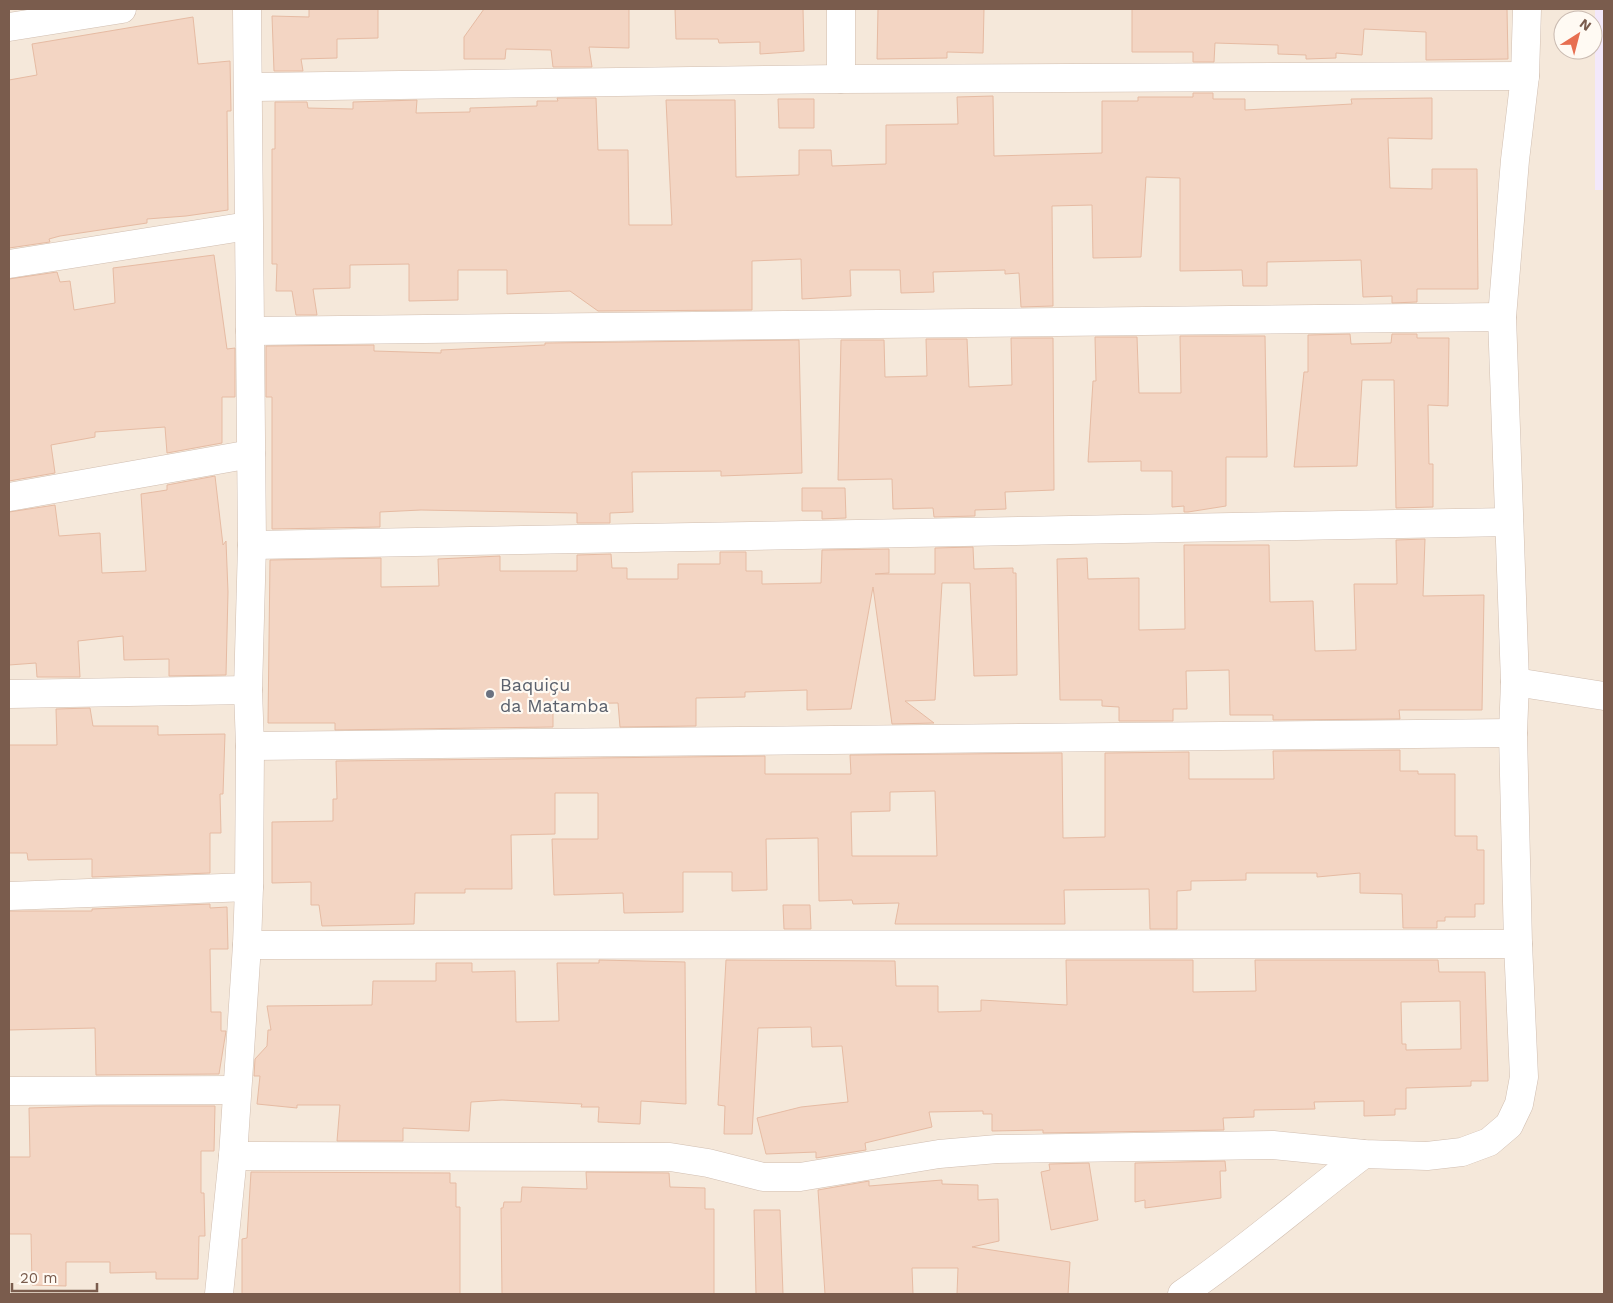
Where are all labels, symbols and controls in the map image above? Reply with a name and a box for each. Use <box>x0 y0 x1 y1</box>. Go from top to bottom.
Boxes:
north arrow <box>1553 10 1603 60</box>
text: N <box>1577 15 1595 34</box>
place label: Baquiçu da Matamba <box>500 674 609 716</box>
marker: Baquiçu da Matamba <box>484 688 496 700</box>
scale bar <box>12 1260 98 1292</box>
text: 20 m <box>20 1269 58 1287</box>

